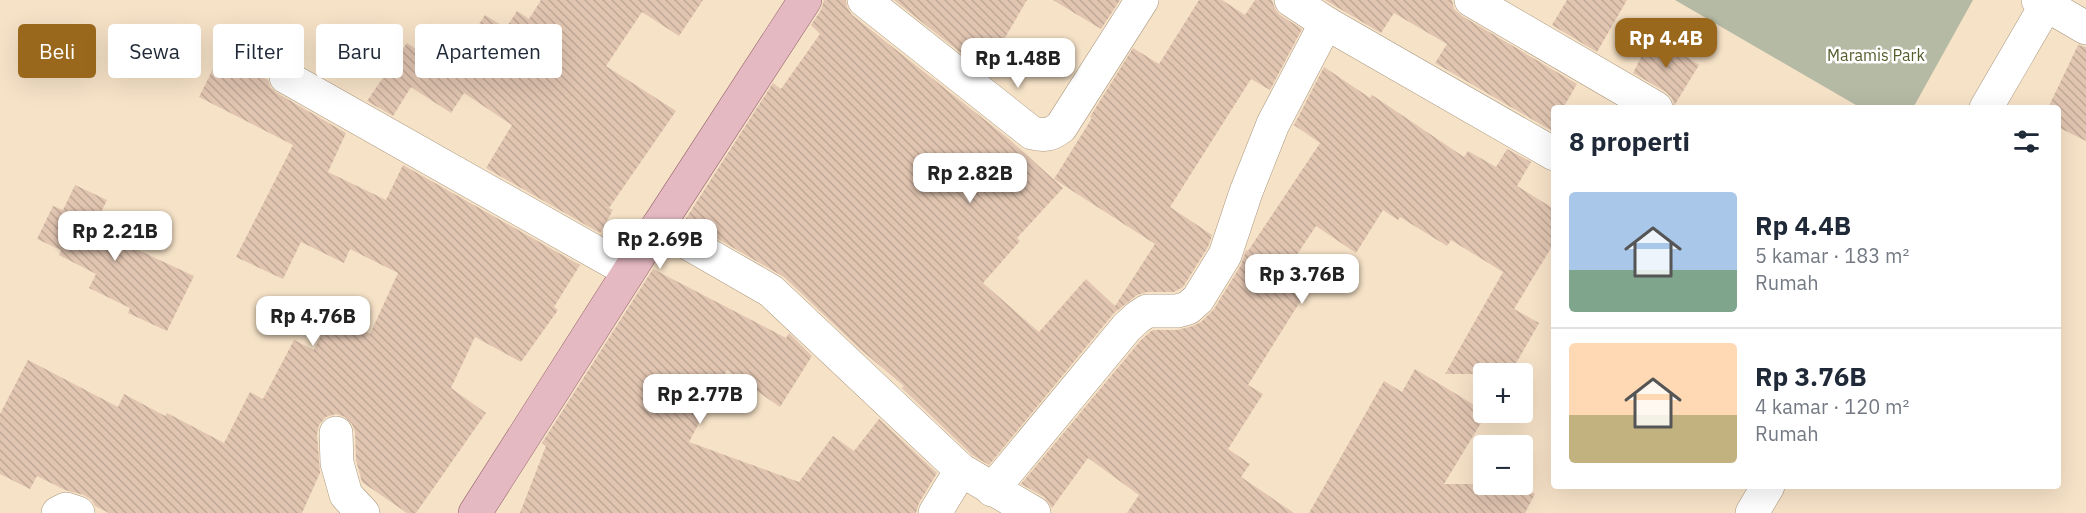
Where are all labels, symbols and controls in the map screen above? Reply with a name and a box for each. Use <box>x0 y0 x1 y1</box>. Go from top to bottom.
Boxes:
pin: Rp 4.4B <box>1611 18 1721 69</box>
chip: Beli <box>18 24 96 78</box>
chip: Sewa <box>108 24 201 78</box>
chip: Filter <box>213 24 304 78</box>
chip: Baru <box>316 24 403 78</box>
chip: Apartemen <box>415 24 562 78</box>
text: Rp 4.4B <box>1629 24 1703 51</box>
pin: Rp 1.48B <box>956 38 1080 89</box>
text: Rp 1.48B <box>975 44 1061 71</box>
park label: Maramis Park <box>1827 45 1925 65</box>
text: 8 properti <box>1569 124 1690 158</box>
icon: filters <box>2010 125 2043 158</box>
pin: Rp 2.82B <box>908 153 1032 204</box>
text: Rp 2.82B <box>927 159 1013 186</box>
text: Rp 4.4B <box>1755 208 1851 242</box>
pin: Rp 2.21B <box>53 211 177 262</box>
icon: home <box>1617 216 1689 288</box>
text: Rp 2.21B <box>72 217 158 244</box>
pin: Rp 2.69B <box>598 219 722 270</box>
text: Rp 2.69B <box>617 225 703 252</box>
text: 5 kamar · 183 m² <box>1755 242 1909 269</box>
pin: Rp 3.76B <box>1240 254 1364 305</box>
text: Rp 3.76B <box>1259 260 1345 287</box>
text: Rumah <box>1755 269 1819 296</box>
pin: Rp 4.76B <box>251 296 375 347</box>
text: Rp 4.76B <box>270 302 356 329</box>
text: Rp 3.76B <box>1755 359 1867 393</box>
map controls <box>1473 363 1533 495</box>
button: + <box>1473 363 1533 423</box>
icon: home <box>1617 367 1689 439</box>
pin: Rp 2.77B <box>638 374 762 425</box>
text: Rp 2.77B <box>657 380 743 407</box>
text: 4 kamar · 120 m² <box>1755 393 1909 420</box>
text: Rumah <box>1755 420 1819 447</box>
button: − <box>1473 435 1533 495</box>

